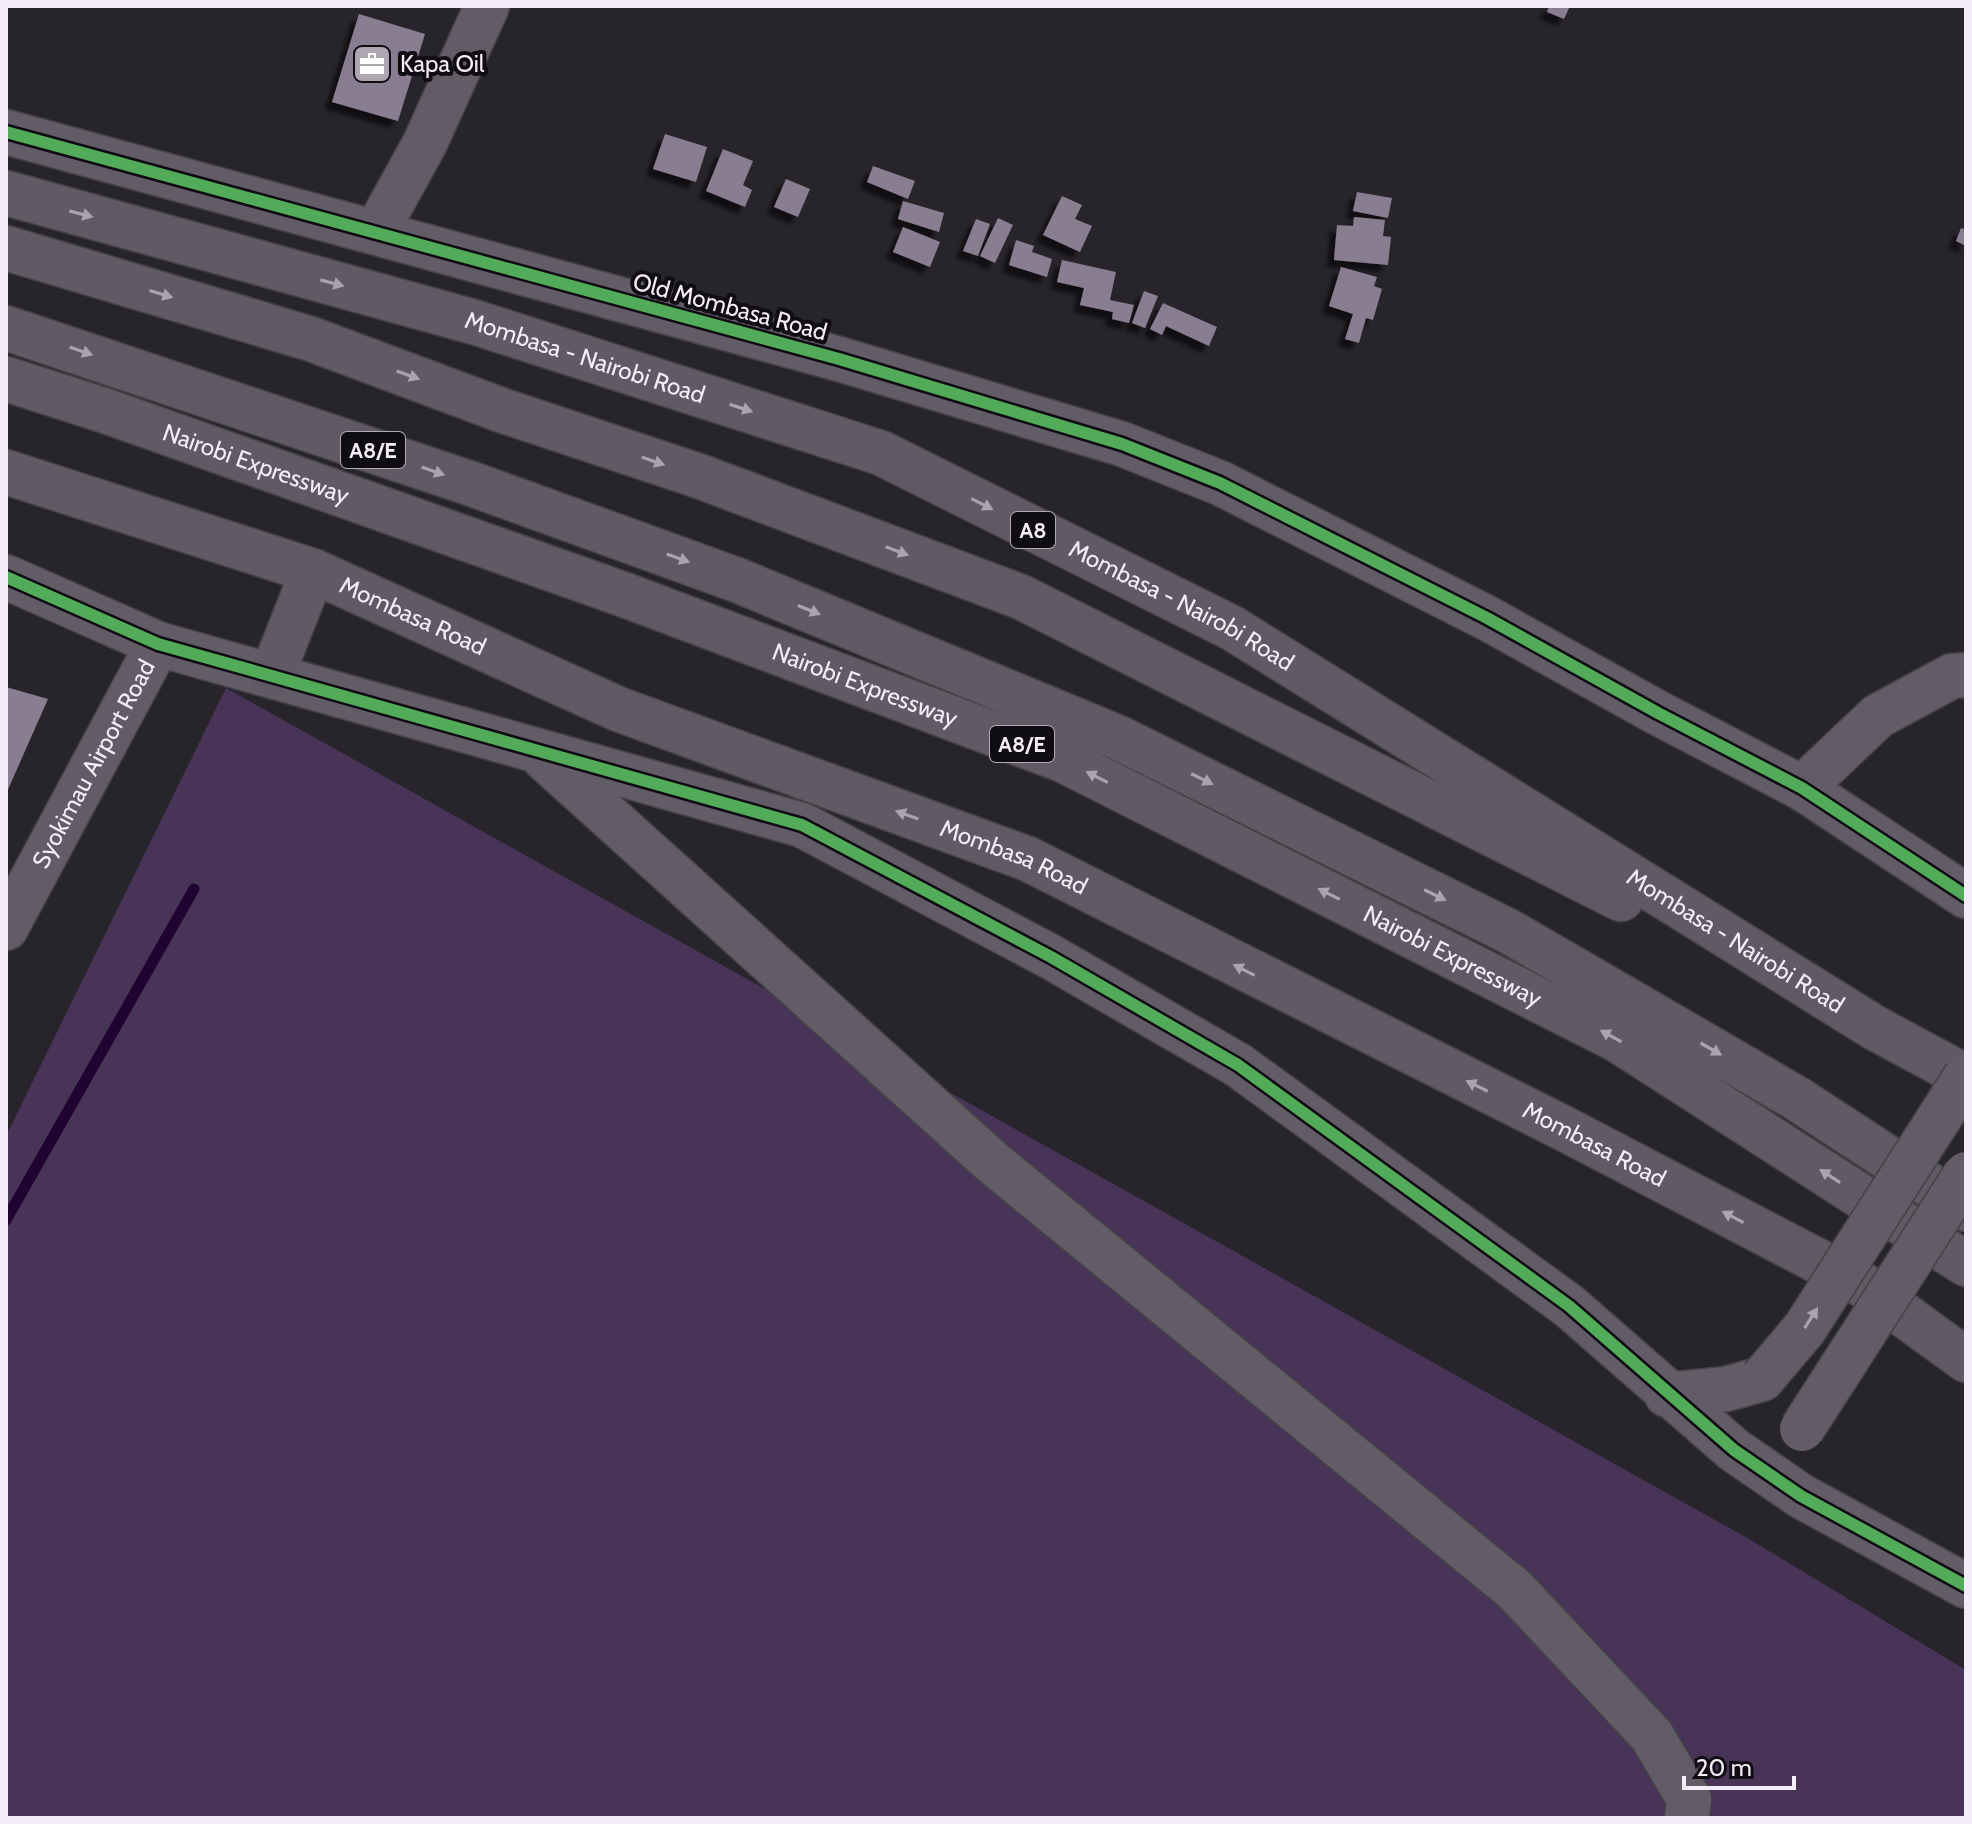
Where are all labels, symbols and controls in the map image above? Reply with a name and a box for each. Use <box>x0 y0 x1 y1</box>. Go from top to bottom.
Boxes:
office icon: Kapa Oil <box>351 43 393 85</box>
place label: Kapa Oil <box>400 49 485 78</box>
one-way arrow <box>70 208 94 221</box>
street label: Old Mombasa Road <box>630 267 830 346</box>
one-way arrow <box>320 277 344 290</box>
one-way arrow <box>150 288 174 301</box>
street label: Mombasa - Nairobi Road <box>461 305 709 409</box>
one-way arrow <box>69 346 93 358</box>
one-way arrow <box>396 369 420 382</box>
one-way arrow <box>729 402 753 415</box>
street label: Nairobi Expressway <box>159 417 353 510</box>
road number: A8/E <box>341 432 405 468</box>
one-way arrow <box>642 456 666 468</box>
one-way arrow <box>421 465 445 477</box>
one-way arrow <box>970 498 993 511</box>
road number: A8 <box>1011 512 1055 548</box>
street label: Mombasa - Nairobi Road <box>1064 534 1299 677</box>
one-way arrow <box>886 545 910 558</box>
one-way arrow <box>666 552 690 565</box>
street label: Mombasa Road <box>335 570 491 661</box>
one-way arrow <box>798 603 821 616</box>
street label: Nairobi Expressway <box>768 637 962 733</box>
street label: Syokimau Airport Road <box>26 654 161 873</box>
road number: A8/E <box>990 726 1054 762</box>
one-way arrow <box>1085 770 1108 784</box>
one-way arrow <box>1191 772 1214 786</box>
one-way arrow <box>895 808 919 821</box>
street label: Mombasa Road <box>936 813 1093 901</box>
street label: Mombasa - Nairobi Road <box>1622 862 1850 1019</box>
one-way arrow <box>1317 887 1340 900</box>
one-way arrow <box>1424 888 1447 902</box>
street label: Nairobi Expressway <box>1359 899 1547 1013</box>
one-way arrow <box>1233 963 1256 976</box>
one-way arrow <box>1600 1030 1622 1044</box>
one-way arrow <box>1700 1042 1722 1056</box>
one-way arrow <box>1465 1079 1488 1093</box>
street label: Mombasa Road <box>1518 1095 1671 1193</box>
one-way arrow <box>1819 1170 1841 1184</box>
one-way arrow <box>1722 1210 1745 1223</box>
one-way arrow <box>1803 1307 1817 1329</box>
scale bar <box>1684 1740 1794 1790</box>
text: 20 m <box>1696 1753 1752 1782</box>

